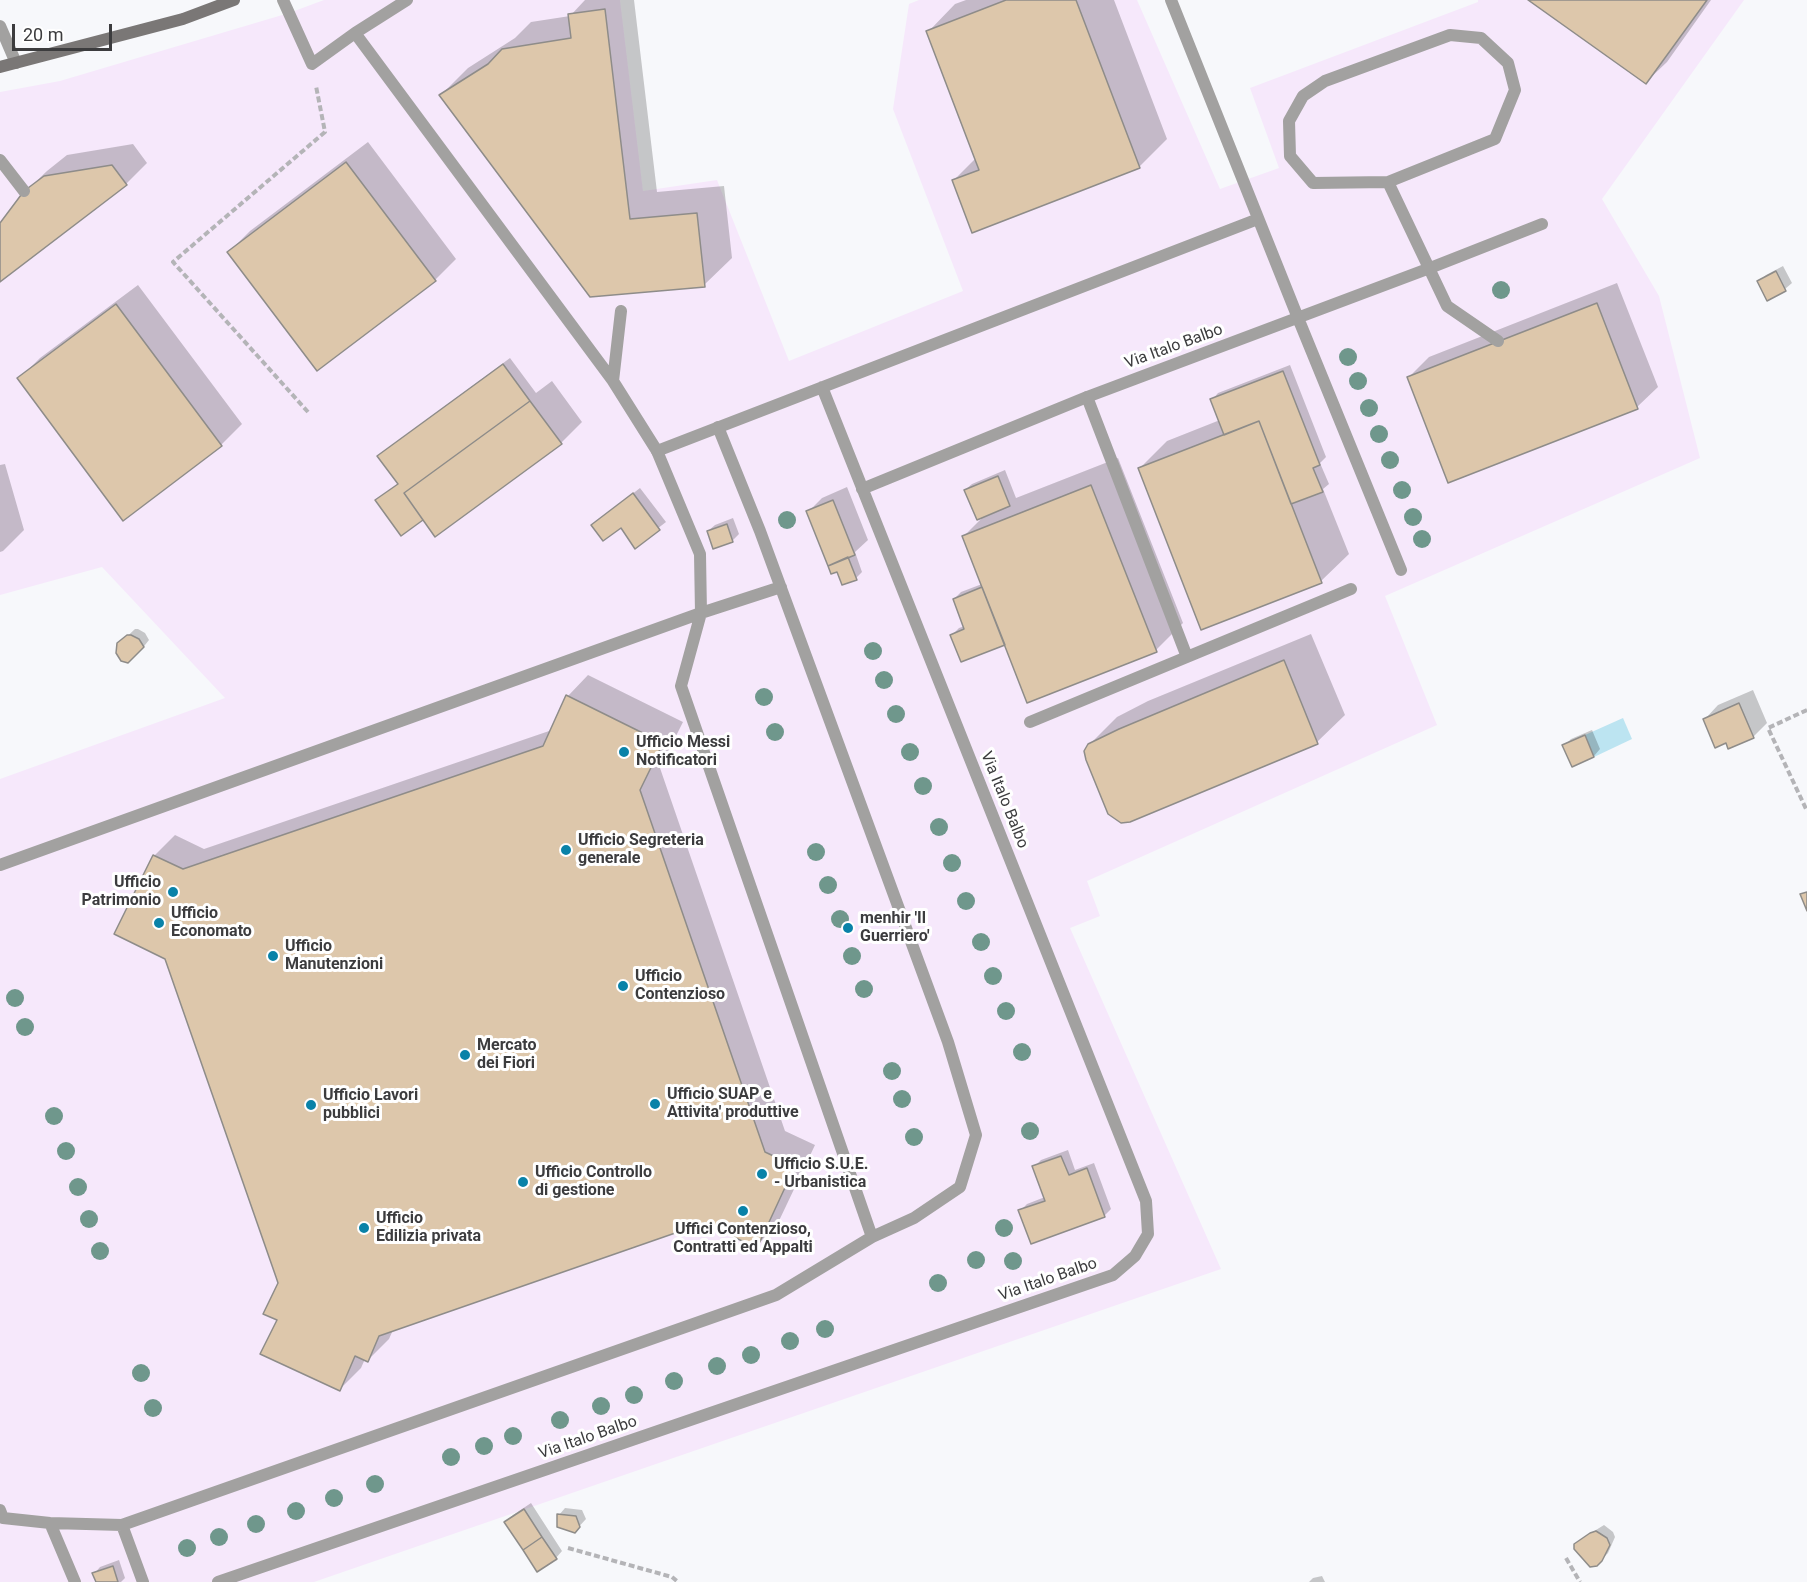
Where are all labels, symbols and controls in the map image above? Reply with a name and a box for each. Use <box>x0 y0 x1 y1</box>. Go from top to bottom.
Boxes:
scale bar <box>15 12 116 50</box>
text: 20 m <box>23 24 63 45</box>
street label: Via Italo Balbo <box>1122 320 1226 374</box>
place label: Ufficio Messi Notificatori <box>636 733 730 771</box>
marker: Ufficio Messi Notificatori <box>617 745 631 759</box>
street label: Via Italo Balbo <box>976 749 1032 851</box>
place label: Ufficio Segreteria generale <box>578 831 704 869</box>
marker: Ufficio Segreteria generale <box>559 843 573 857</box>
place label: Ufficio Patrimonio <box>82 873 161 911</box>
marker: Ufficio Patrimonio <box>166 885 180 899</box>
place label: Ufficio Economato <box>171 904 252 942</box>
place label: menhir 'Il Guerriero' <box>860 909 930 947</box>
marker: Ufficio Economato <box>152 916 166 930</box>
marker: menhir 'Il Guerriero' <box>841 921 855 935</box>
place label: Ufficio Manutenzioni <box>285 937 383 975</box>
marker: Ufficio Manutenzioni <box>266 949 280 963</box>
place label: Ufficio Contenzioso <box>635 967 725 1005</box>
marker: Ufficio Contenzioso <box>616 979 630 993</box>
place label: Mercato dei Fiori <box>477 1036 536 1074</box>
marker: Mercato dei Fiori <box>458 1048 472 1062</box>
place label: Ufficio SUAP e Attivita' produttive <box>667 1085 799 1123</box>
place label: Ufficio Lavori pubblici <box>323 1086 418 1124</box>
marker: Ufficio SUAP e Attivita' produttive <box>648 1097 662 1111</box>
marker: Ufficio Lavori pubblici <box>304 1098 318 1112</box>
place label: Ufficio S.U.E. - Urbanistica <box>774 1155 868 1193</box>
place label: Ufficio Controllo di gestione <box>535 1163 652 1201</box>
marker: Ufficio S.U.E. - Urbanistica <box>755 1167 769 1181</box>
marker: Ufficio Controllo di gestione <box>516 1175 530 1189</box>
marker: Uffici Contenzioso, Contratti ed Appalti <box>736 1204 750 1218</box>
place label: Ufficio Edilizia privata <box>376 1209 481 1247</box>
place label: Uffici Contenzioso, Contratti ed Appalti <box>673 1220 813 1258</box>
marker: Ufficio Edilizia privata <box>357 1221 371 1235</box>
street label: Via Italo Balbo <box>996 1254 1100 1306</box>
street label: Via Italo Balbo <box>536 1412 640 1464</box>

